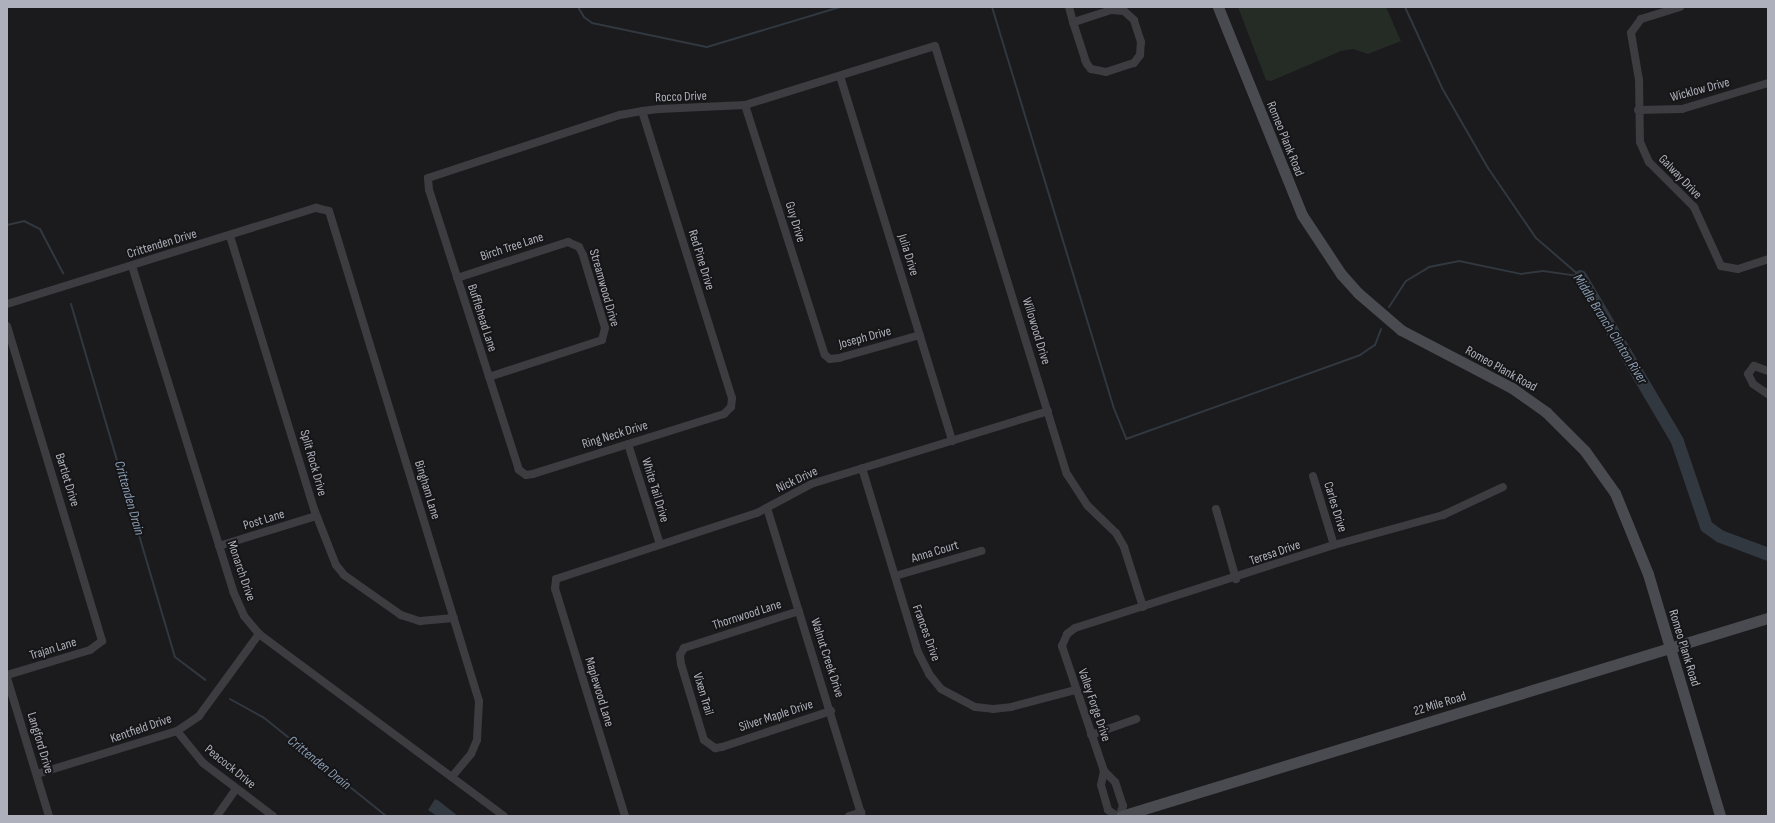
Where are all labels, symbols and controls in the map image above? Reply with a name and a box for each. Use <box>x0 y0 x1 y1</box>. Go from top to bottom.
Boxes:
street label: Wicklow Drive <box>1669 75 1731 105</box>
street label: Rocco Drive <box>655 88 707 106</box>
street label: Romeo Plank Road <box>1263 99 1307 179</box>
street label: Galway Drive <box>1655 152 1705 202</box>
street label: Guy Drive <box>781 200 809 244</box>
street label: Crittenden Drive <box>125 226 199 262</box>
street label: Red Pine Drive <box>684 228 718 292</box>
street label: Birch Tree Lane <box>478 229 546 265</box>
street label: Julia Drive <box>894 232 922 278</box>
street label: Streamwood Drive <box>585 247 623 329</box>
water label: Middle Branch Clinton River <box>1569 271 1651 387</box>
street label: Bufflehead Lane <box>464 282 500 354</box>
street label: Willowood Drive <box>1018 296 1054 366</box>
street label: Joseph Drive <box>837 324 893 352</box>
street label: Romeo Plank Road <box>1462 343 1540 395</box>
street label: Ring Neck Drive <box>580 418 650 452</box>
street label: Split Rock Drive <box>296 428 330 498</box>
street label: Bartlet Drive <box>51 451 83 509</box>
street label: White Tail Drive <box>638 456 672 524</box>
water label: Crittenden Drain <box>110 459 148 537</box>
street label: Bingham Lane <box>411 459 443 521</box>
street label: Nick Drive <box>774 464 820 496</box>
street label: Carles Drive <box>1320 480 1350 534</box>
street label: Post Lane <box>242 506 286 534</box>
street label: Anna Court <box>909 537 961 567</box>
street label: Teresa Drive <box>1248 537 1302 569</box>
street label: Monarch Drive <box>223 539 259 603</box>
street label: Thornwood Lane <box>711 597 783 633</box>
street label: Frances Drive <box>909 603 943 663</box>
street label: Romeo Plank Road <box>1665 608 1703 688</box>
street label: Walnut Creek Drive <box>807 616 847 700</box>
street label: Trajan Lane <box>28 634 78 664</box>
street label: Maplewood Lane <box>581 655 617 729</box>
street label: Valley Forge Drive <box>1074 666 1114 744</box>
street label: Vixen Trail <box>689 671 717 717</box>
street label: 22 Mile Road <box>1412 689 1468 719</box>
street label: Silver Maple Drive <box>737 697 815 735</box>
street label: Langford Drive <box>23 711 57 775</box>
street label: Kentfield Drive <box>108 711 174 747</box>
water label: Crittenden Drain <box>284 732 354 794</box>
street label: Peacock Drive <box>201 742 259 792</box>

